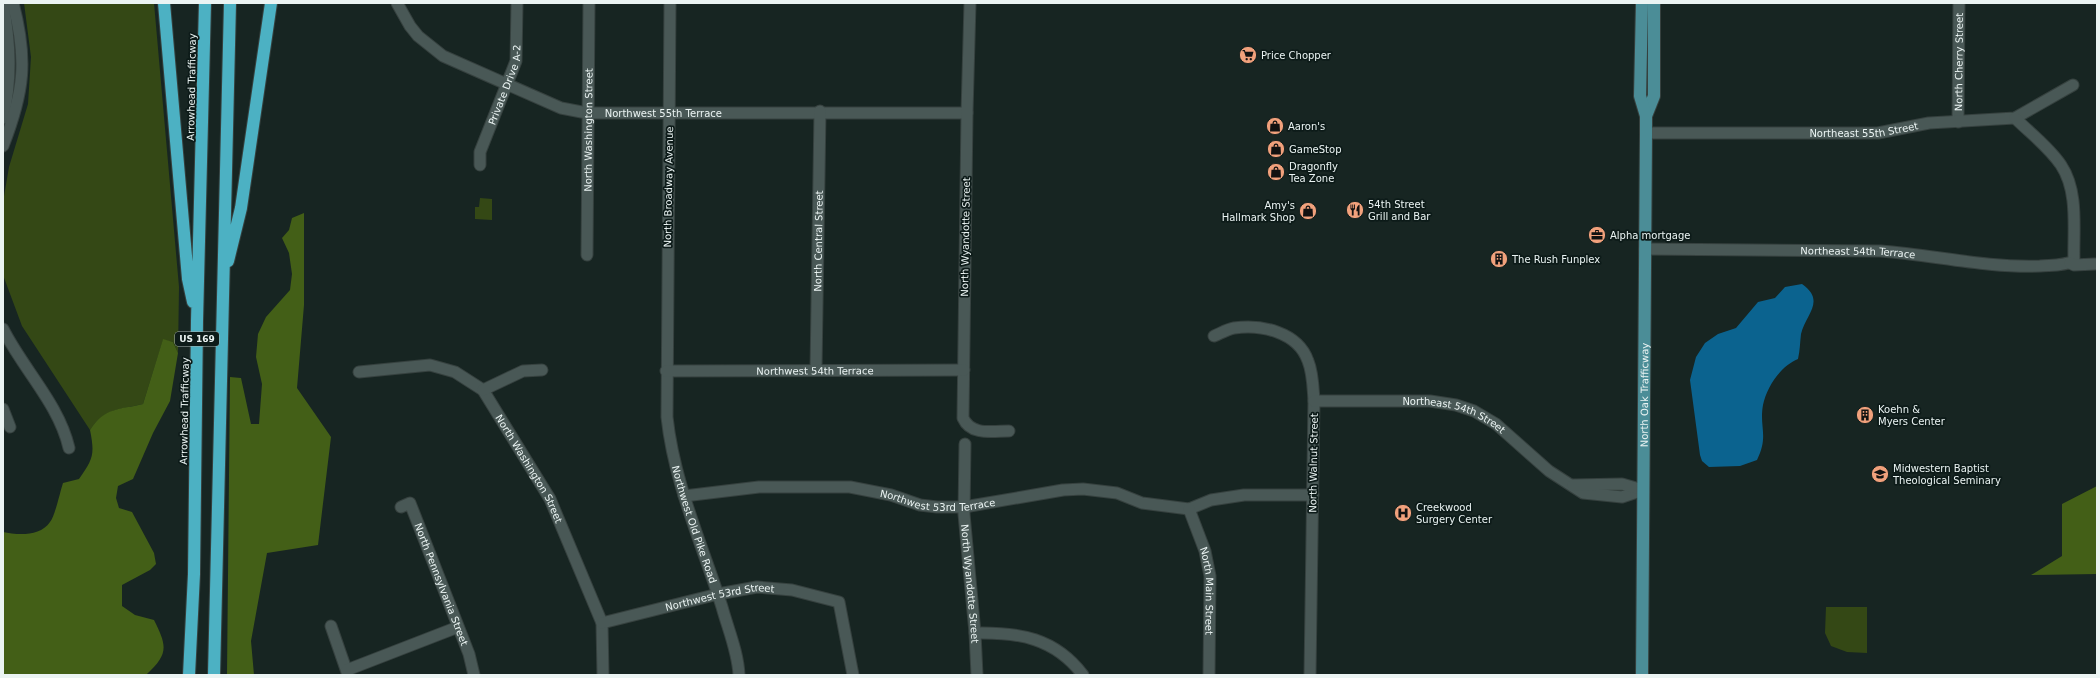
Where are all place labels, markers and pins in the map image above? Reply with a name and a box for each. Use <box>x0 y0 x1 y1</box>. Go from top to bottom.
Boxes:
supermarket icon: Price Chopper <box>1238 45 1258 65</box>
place label: Price Chopper <box>1261 50 1332 61</box>
shop icon: Aaron's <box>1265 116 1285 136</box>
place label: Aaron's <box>1288 121 1325 132</box>
shop icon: GameStop <box>1266 139 1286 159</box>
place label: GameStop <box>1289 144 1342 155</box>
place label: Dragonfly Tea Zone <box>1288 161 1338 184</box>
shop icon: Dragonfly Tea Zone <box>1266 162 1286 182</box>
place label: 54th Street Grill and Bar <box>1368 199 1431 222</box>
place label: Amy's Hallmark Shop <box>1222 200 1295 223</box>
restaurant icon: 54th Street Grill and Bar <box>1345 200 1365 220</box>
shop icon: Amy's Hallmark Shop <box>1298 201 1318 221</box>
office icon: Alpha mortgage <box>1587 225 1607 245</box>
place label: Alpha mortgage <box>1610 230 1690 241</box>
building icon: The Rush Funplex <box>1489 249 1509 269</box>
place label: The Rush Funplex <box>1511 254 1600 265</box>
place label: Koehn & Myers Center <box>1878 404 1946 427</box>
building icon: Koehn & Myers Center <box>1855 405 1875 425</box>
place label: Midwestern Baptist Theological Seminary <box>1892 463 2001 486</box>
school or university icon: Midwestern Baptist Theological Seminary <box>1870 464 1890 484</box>
place label: Creekwood Surgery Center <box>1416 502 1493 525</box>
hospital icon: Creekwood Surgery Center <box>1393 503 1413 523</box>

